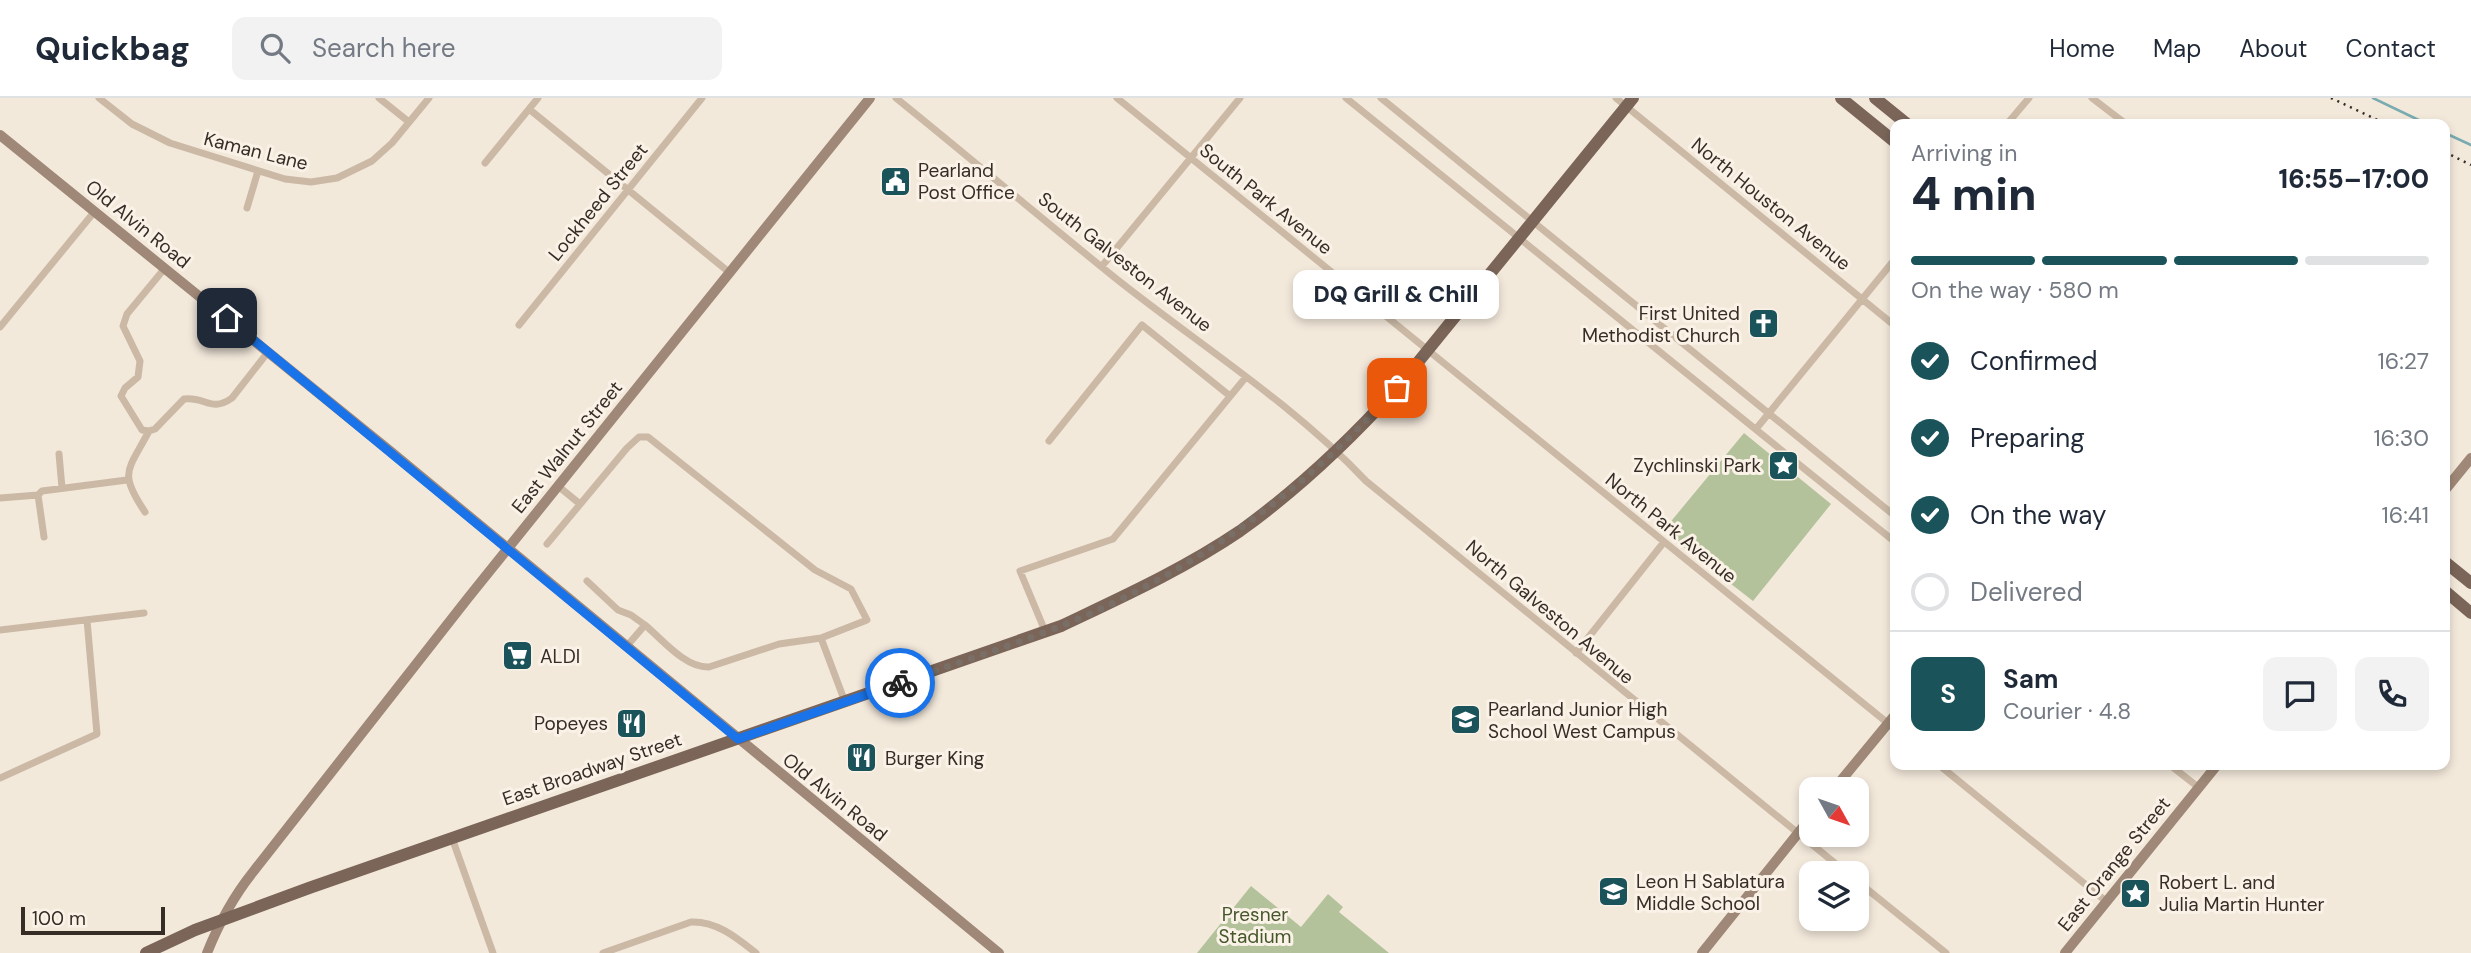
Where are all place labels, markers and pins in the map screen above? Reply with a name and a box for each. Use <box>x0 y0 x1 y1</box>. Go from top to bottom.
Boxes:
place label: Pearland Post Office <box>918 158 1015 205</box>
public building icon: Pearland Post Office <box>878 164 912 198</box>
callout: DQ Grill & Chill <box>1294 269 1500 318</box>
pin <box>197 288 257 348</box>
place label: First United Methodist Church <box>1582 301 1740 348</box>
church icon: First United Methodist Church <box>1746 307 1780 341</box>
pin <box>1367 358 1427 418</box>
place icon: Zychlinski Park <box>1767 448 1801 482</box>
place label: Zychlinski Park <box>1633 453 1761 478</box>
supermarket icon: ALDI <box>500 639 534 673</box>
place label: ALDI <box>540 644 580 669</box>
place label: Pearland Junior High School West Campus <box>1488 697 1676 744</box>
school or university icon: Pearland Junior High School West Campus <box>1448 703 1482 737</box>
restaurant icon: Popeyes <box>614 706 648 740</box>
place label: Popeyes <box>534 711 608 736</box>
restaurant icon: Burger King <box>845 741 879 775</box>
place label: Burger King <box>885 746 985 771</box>
place label: Leon H Sablatura Middle School <box>1636 869 1785 916</box>
place label: Robert L. and Julia Martin Hunter <box>2159 870 2325 917</box>
school or university icon: Leon H Sablatura Middle School <box>1596 875 1630 909</box>
place icon: Robert L. and Julia Martin Hunter <box>2119 876 2153 910</box>

